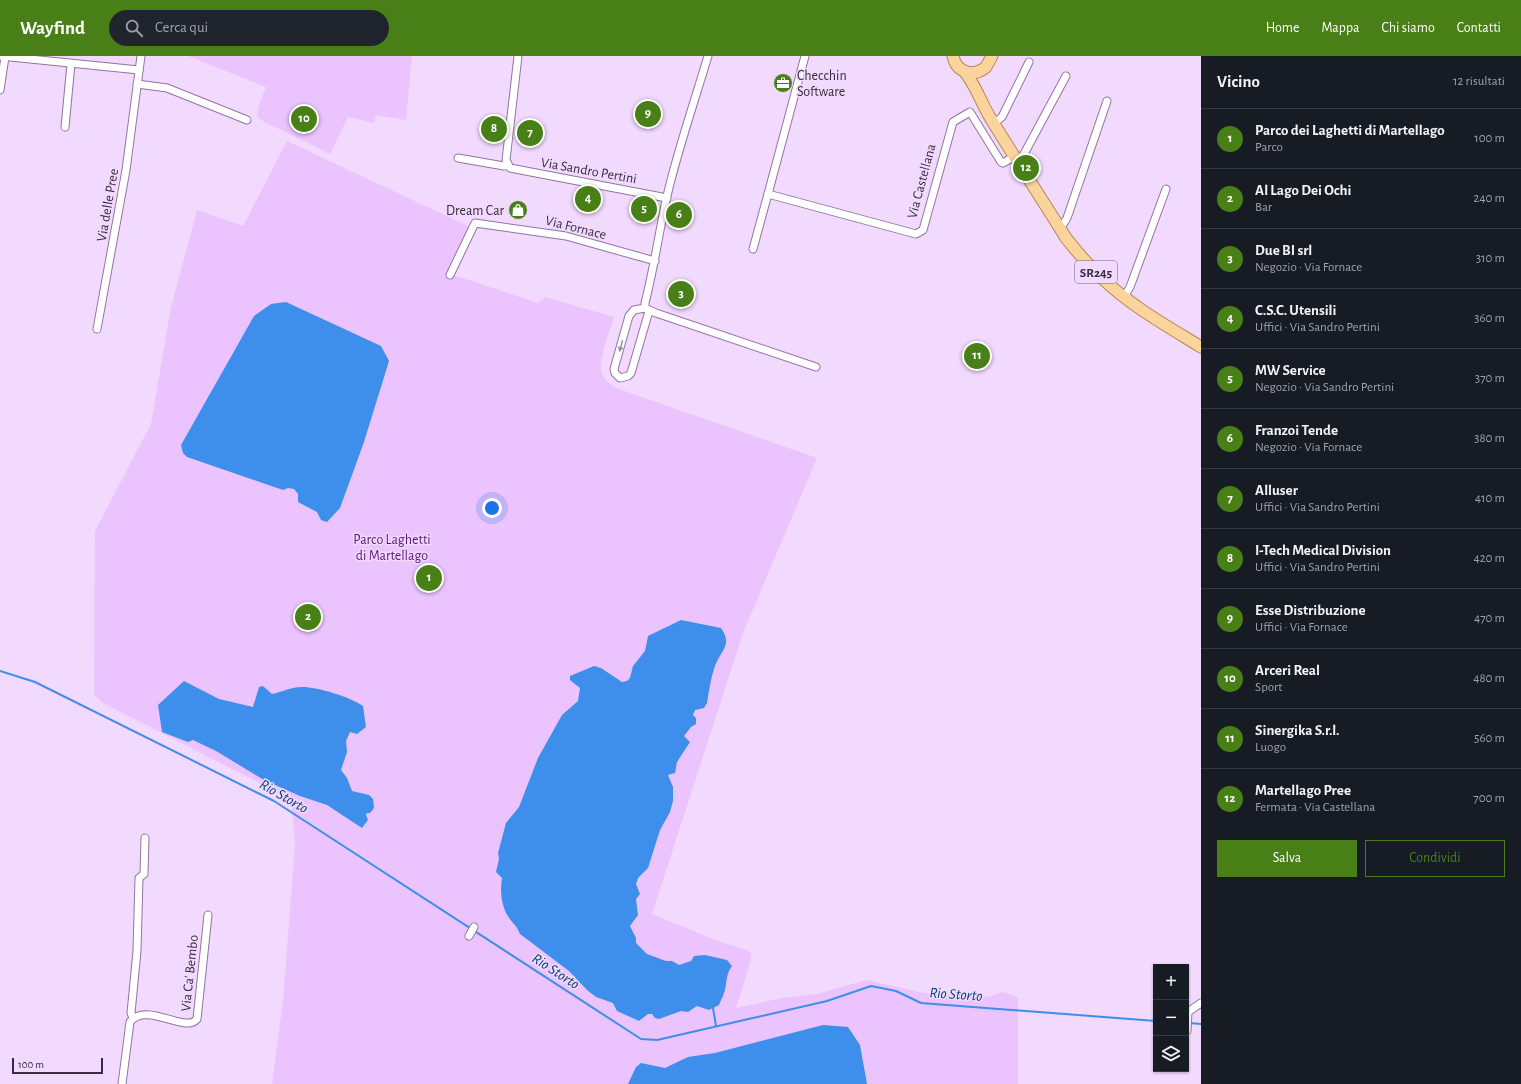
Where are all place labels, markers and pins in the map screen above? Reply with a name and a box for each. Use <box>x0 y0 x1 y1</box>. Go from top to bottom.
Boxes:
place label: Checchin Software <box>797 69 847 99</box>
office icon: Checchin Software <box>772 72 794 94</box>
pin: 9 <box>635 99 661 129</box>
pin: 10 <box>291 104 317 134</box>
pin: 8 <box>481 114 507 144</box>
pin: 7 <box>517 118 543 148</box>
pin: 12 <box>1013 153 1039 183</box>
pin: 4 <box>575 184 601 214</box>
pin: 5 <box>631 194 657 224</box>
shop icon: Dream Car <box>507 199 529 221</box>
pin: 6 <box>666 200 692 230</box>
place label: Dream Car <box>446 204 504 218</box>
pin: 3 <box>668 279 694 309</box>
pin: 11 <box>964 341 990 371</box>
pin: 1 <box>416 563 442 593</box>
pin: 2 <box>295 602 321 632</box>

